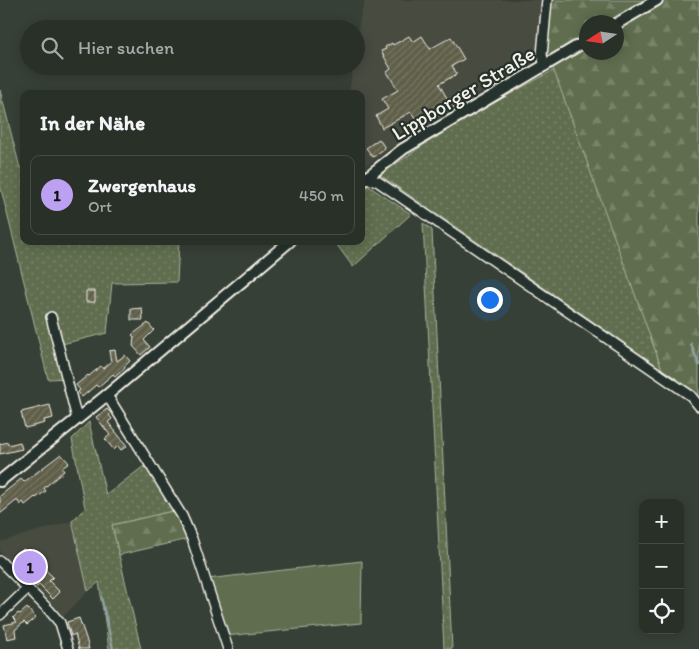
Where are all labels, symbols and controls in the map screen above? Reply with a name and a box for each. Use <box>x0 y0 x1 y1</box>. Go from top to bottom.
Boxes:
north arrow <box>579 15 624 60</box>
search box <box>20 20 365 75</box>
icon: search <box>38 34 66 62</box>
text: Hier suchen <box>78 36 174 59</box>
street label: Lippborger Straße <box>387 40 539 146</box>
text: In der Nähe <box>40 110 145 135</box>
text: Zwergenhaus <box>88 174 196 197</box>
text: 1 <box>53 186 61 205</box>
text: 450 m <box>299 186 344 205</box>
text: Ort <box>88 197 112 216</box>
your location <box>477 287 503 313</box>
map controls <box>639 499 684 634</box>
button: + <box>639 499 684 544</box>
button: − <box>639 544 684 589</box>
pin: 1 <box>14 548 46 586</box>
button: locate <box>639 589 684 634</box>

